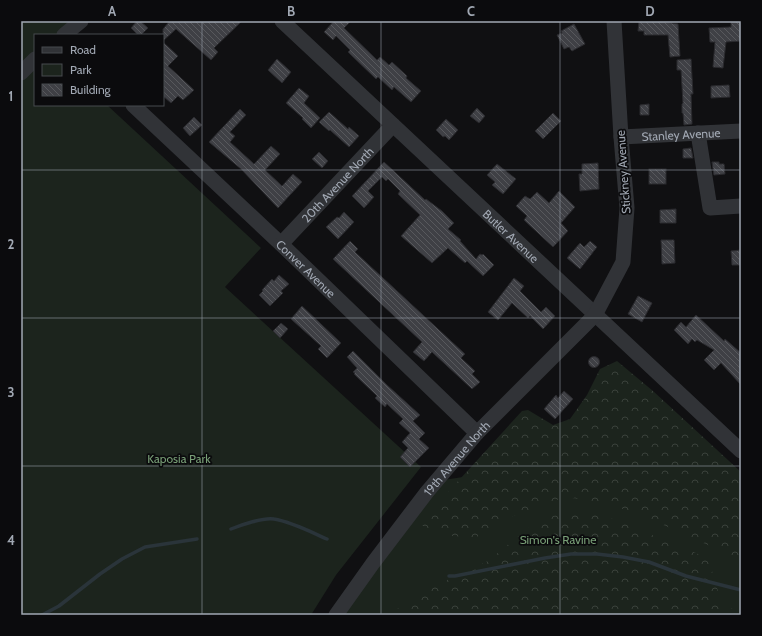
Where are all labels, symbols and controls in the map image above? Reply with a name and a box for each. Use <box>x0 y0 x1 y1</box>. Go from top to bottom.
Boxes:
text: A <box>108 3 117 19</box>
text: B <box>287 3 295 19</box>
text: C <box>467 3 475 19</box>
text: D <box>645 3 655 19</box>
legend <box>34 34 164 106</box>
text: Road <box>70 42 96 57</box>
text: Park <box>70 62 92 77</box>
text: Building <box>70 82 112 97</box>
text: 1 <box>9 88 13 104</box>
street label: Stanley Avenue <box>641 125 721 143</box>
street label: Stickney Avenue <box>613 130 633 214</box>
street label: 20th Avenue North <box>298 143 376 225</box>
street label: Butler Avenue <box>480 206 542 265</box>
text: 2 <box>8 236 15 252</box>
street label: Conver Avenue <box>273 236 339 300</box>
text: 3 <box>7 384 15 400</box>
street label: 19th Avenue North <box>420 417 493 498</box>
park label: Kaposia Park <box>147 451 211 466</box>
text: 4 <box>7 532 15 548</box>
park label: Simon's Ravine <box>520 532 596 547</box>

